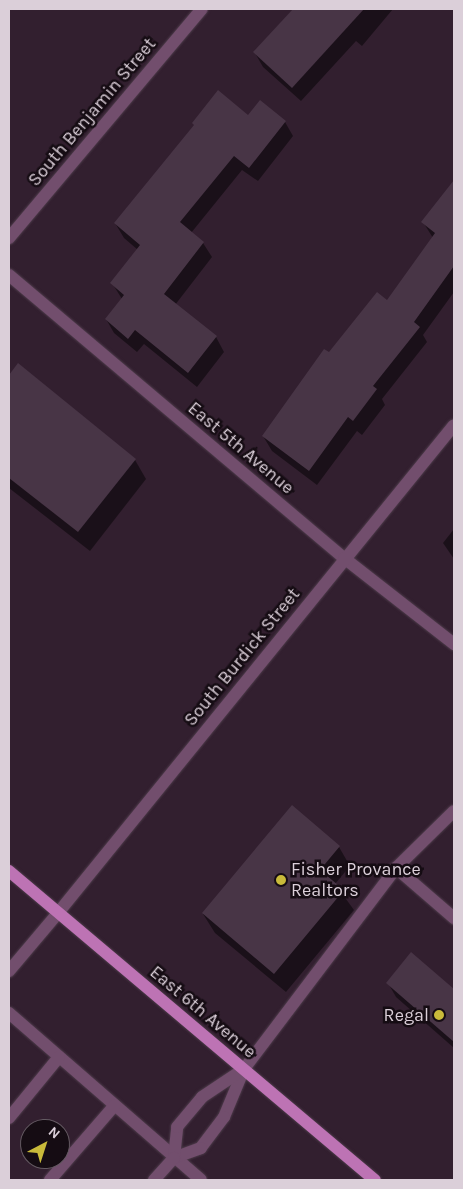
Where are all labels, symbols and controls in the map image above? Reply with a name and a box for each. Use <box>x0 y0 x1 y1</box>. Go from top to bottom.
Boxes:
street label: South Benjamin Street <box>24 33 160 191</box>
street label: East 5th Avenue <box>184 397 298 499</box>
street label: South Burdick Street <box>180 584 304 730</box>
place label: Fisher Provance Realtors <box>291 859 421 902</box>
marker: Fisher Provance Realtors <box>275 874 287 886</box>
street label: East 6th Avenue <box>146 961 260 1063</box>
place label: Regal <box>384 1004 429 1026</box>
marker: Regal <box>433 1009 445 1021</box>
north arrow <box>20 1119 70 1169</box>
text: N <box>45 1123 64 1143</box>

